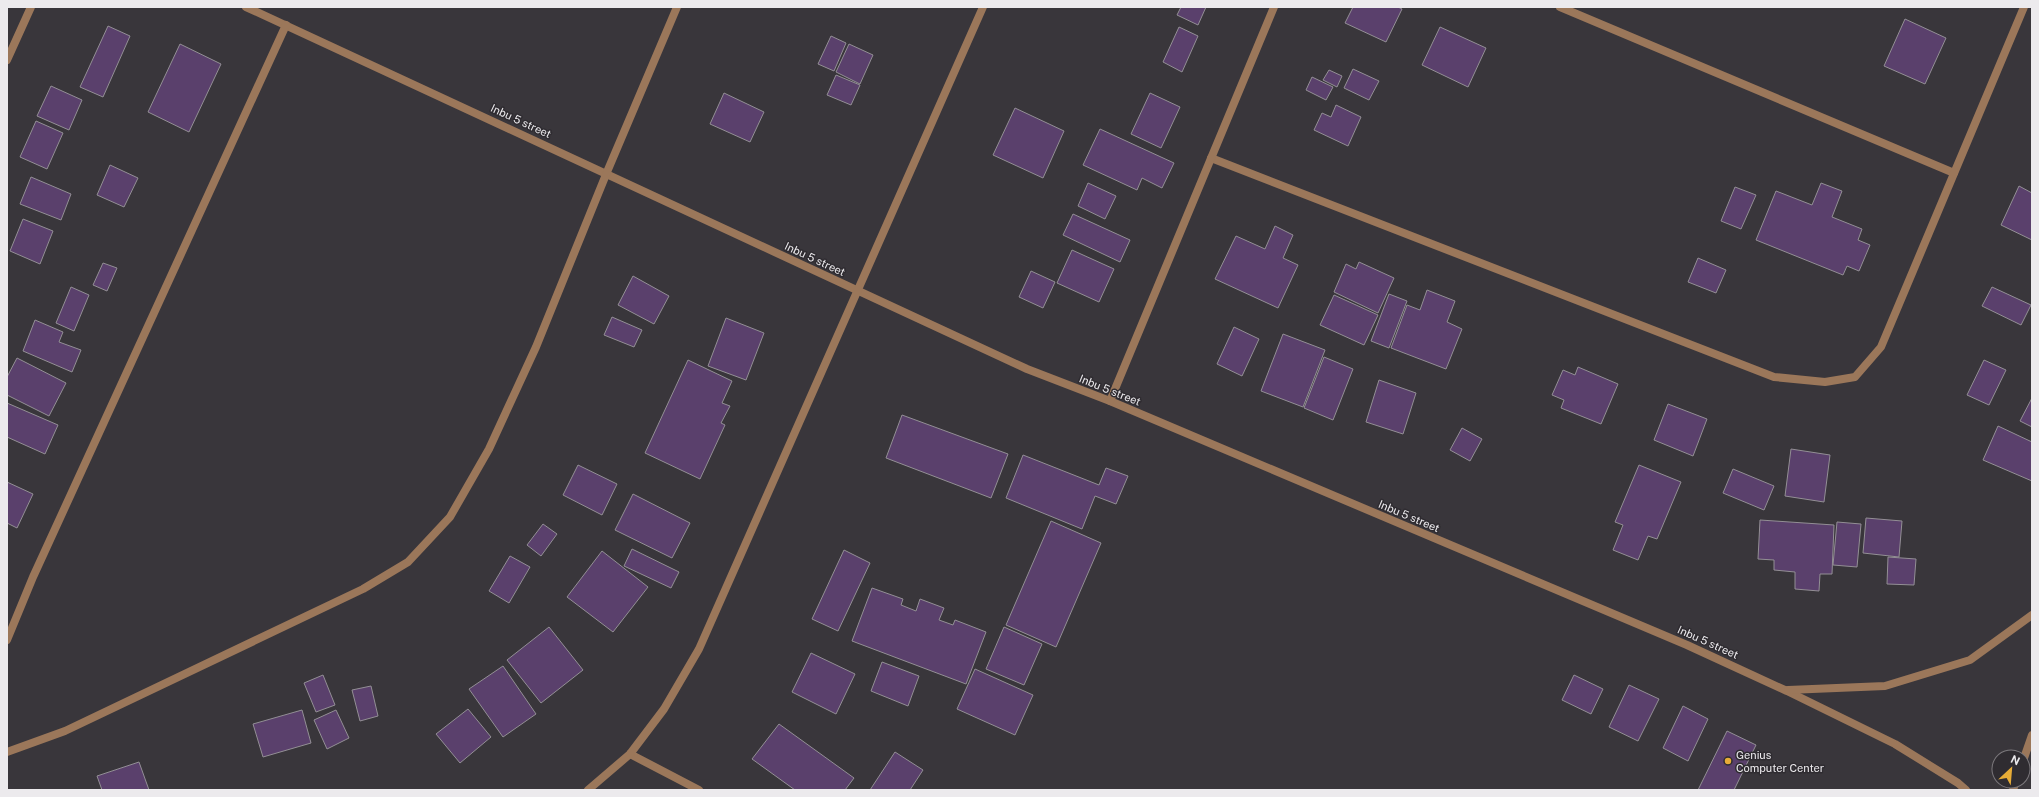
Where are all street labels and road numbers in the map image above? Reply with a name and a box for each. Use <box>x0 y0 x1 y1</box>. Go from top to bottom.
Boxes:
street label: Inbu 5 street <box>489 102 553 140</box>
street label: Inbu 5 street <box>783 240 847 278</box>
street label: Inbu 5 street <box>1078 372 1142 408</box>
street label: Inbu 5 street <box>1377 498 1441 534</box>
street label: Inbu 5 street <box>1676 623 1740 661</box>

